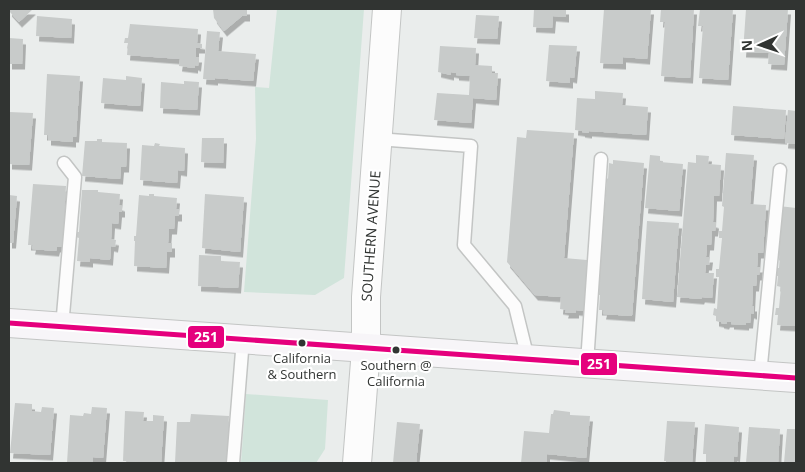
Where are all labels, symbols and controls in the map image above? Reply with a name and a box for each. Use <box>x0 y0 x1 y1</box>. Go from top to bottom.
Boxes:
north arrow <box>735 20 785 70</box>
text: N <box>737 40 756 52</box>
street label: SOUTHERN AVENUE <box>356 170 385 302</box>
line badge: 251 <box>187 325 225 349</box>
text: 251 <box>194 327 218 346</box>
marker: California & Southern <box>297 338 307 348</box>
marker: Southern @ California <box>391 345 401 355</box>
place label: California & Southern <box>268 349 336 383</box>
line badge: 251 <box>580 352 618 376</box>
text: 251 <box>587 354 611 373</box>
place label: Southern @ California <box>360 356 432 390</box>

